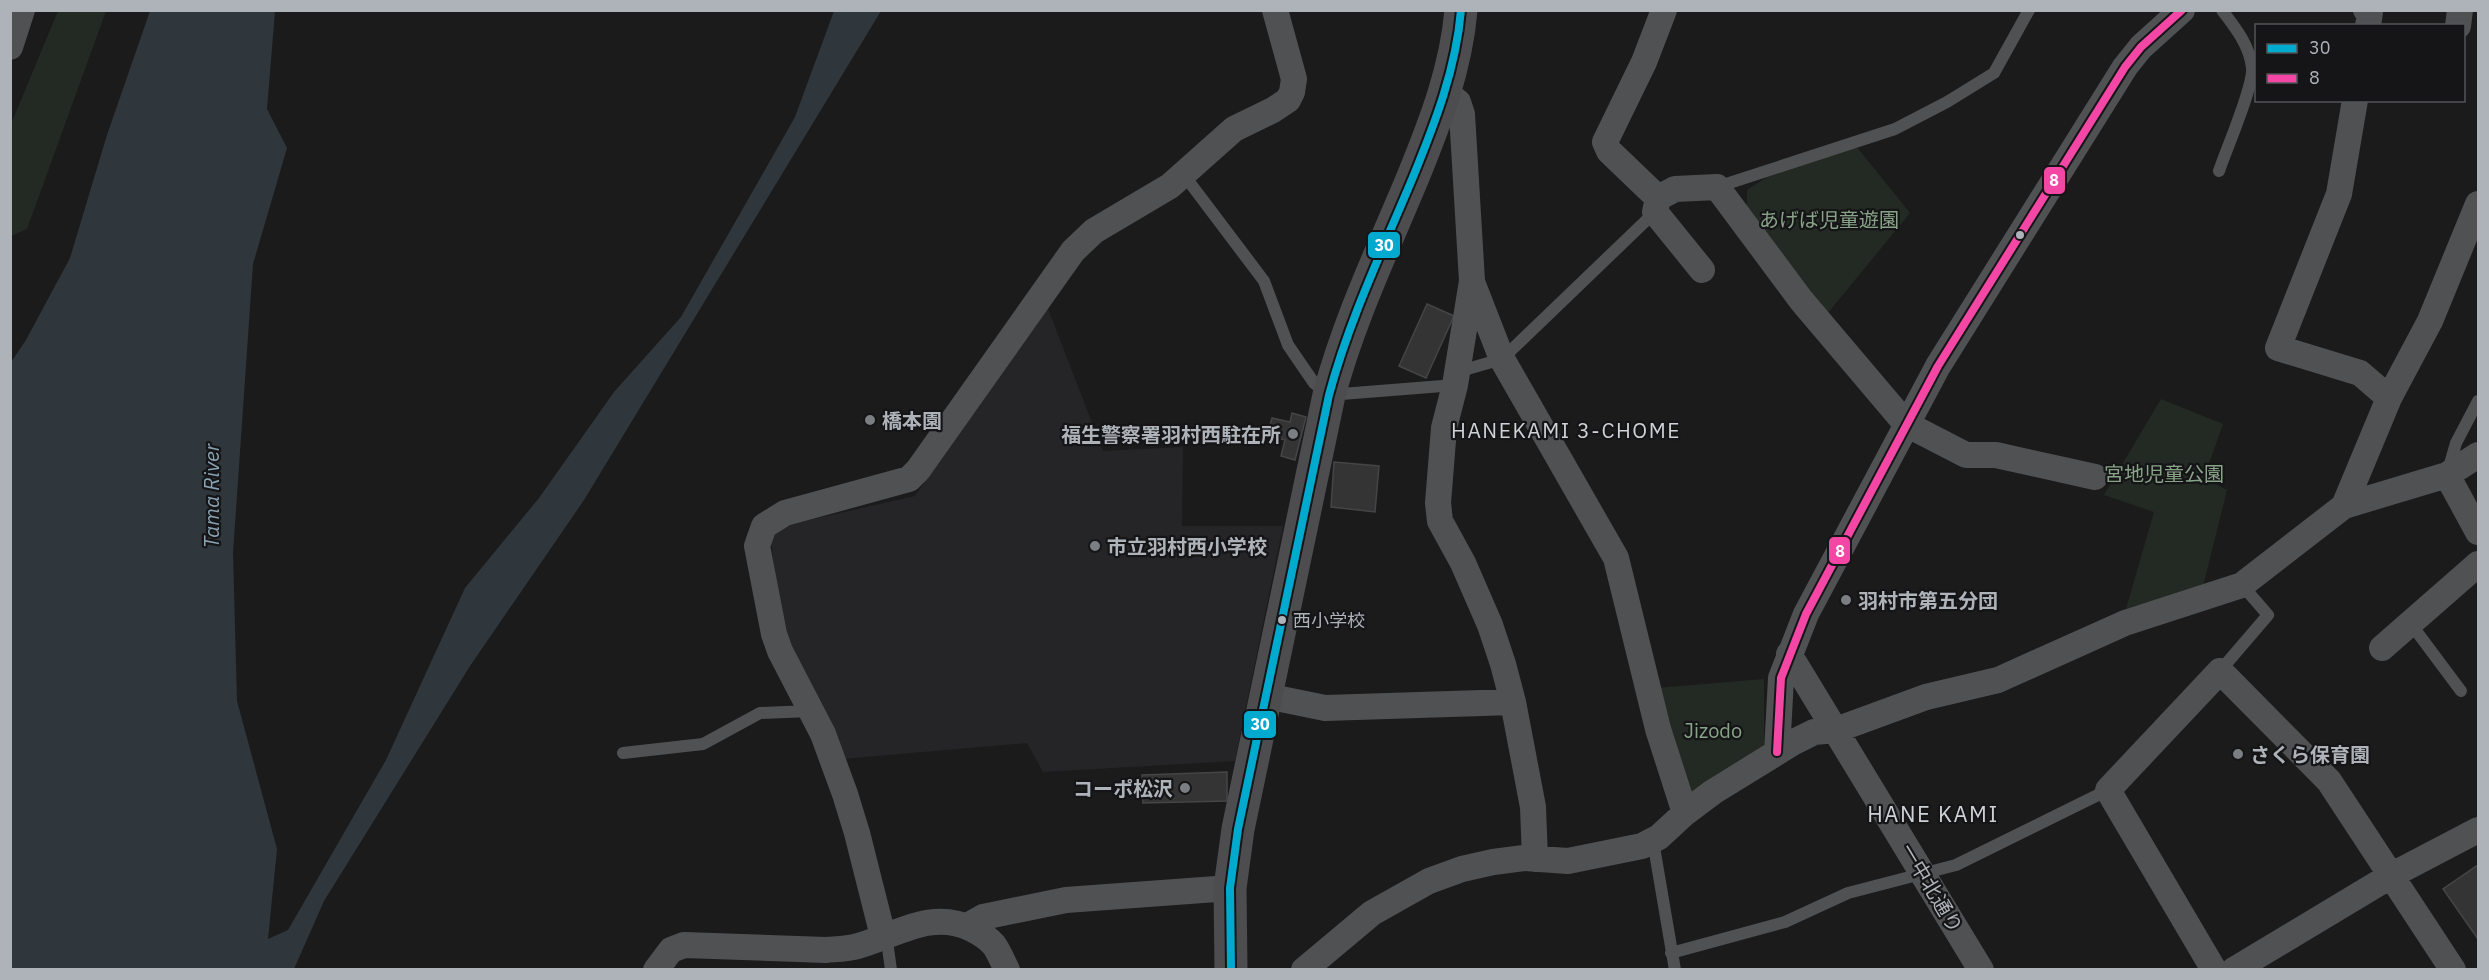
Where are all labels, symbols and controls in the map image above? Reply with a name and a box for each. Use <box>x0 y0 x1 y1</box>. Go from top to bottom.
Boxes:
legend <box>2255 24 2465 102</box>
text: 30 <box>2309 36 2331 59</box>
text: 8 <box>2309 66 2320 89</box>
line badge: 8 <box>2043 166 2066 195</box>
text: 8 <box>2049 170 2059 190</box>
park label: あげば児童遊園 <box>1759 206 1899 233</box>
unlabelled marker <box>2014 229 2026 241</box>
line badge: 30 <box>1367 231 1401 259</box>
text: 30 <box>1374 235 1394 255</box>
place label: 橋本園 <box>882 407 942 434</box>
marker: 橋本園 <box>863 413 877 427</box>
district label: HANEKAMI 3-CHOME <box>1451 416 1681 444</box>
place label: 福生警察署羽村西駐在所 <box>1061 421 1281 448</box>
marker: 福生警察署羽村西駐在所 <box>1286 427 1300 441</box>
water label: Tama River <box>197 442 225 548</box>
park label: 宮地児童公園 <box>2104 460 2224 487</box>
place label: 市立羽村西小学校 <box>1107 533 1267 560</box>
line badge: 8 <box>1828 536 1851 565</box>
marker: 市立羽村西小学校 <box>1088 539 1102 553</box>
text: 8 <box>1835 541 1845 561</box>
place label: 羽村市第五分団 <box>1858 587 1998 614</box>
marker: 羽村市第五分団 <box>1839 593 1853 607</box>
place label: 西小学校 <box>1293 609 1365 632</box>
marker: 西小学校 <box>1276 614 1288 626</box>
line badge: 30 <box>1243 710 1277 739</box>
text: 30 <box>1250 714 1270 734</box>
park label: Jizodo <box>1684 717 1742 744</box>
place label: さくら保育園 <box>2250 741 2370 768</box>
marker: さくら保育園 <box>2231 747 2245 761</box>
place label: コーポ松沢 <box>1073 775 1173 802</box>
marker: コーポ松沢 <box>1178 781 1192 795</box>
district label: HANE KAMI <box>1867 799 1999 828</box>
street label: 一中北通り <box>1895 838 1969 938</box>

